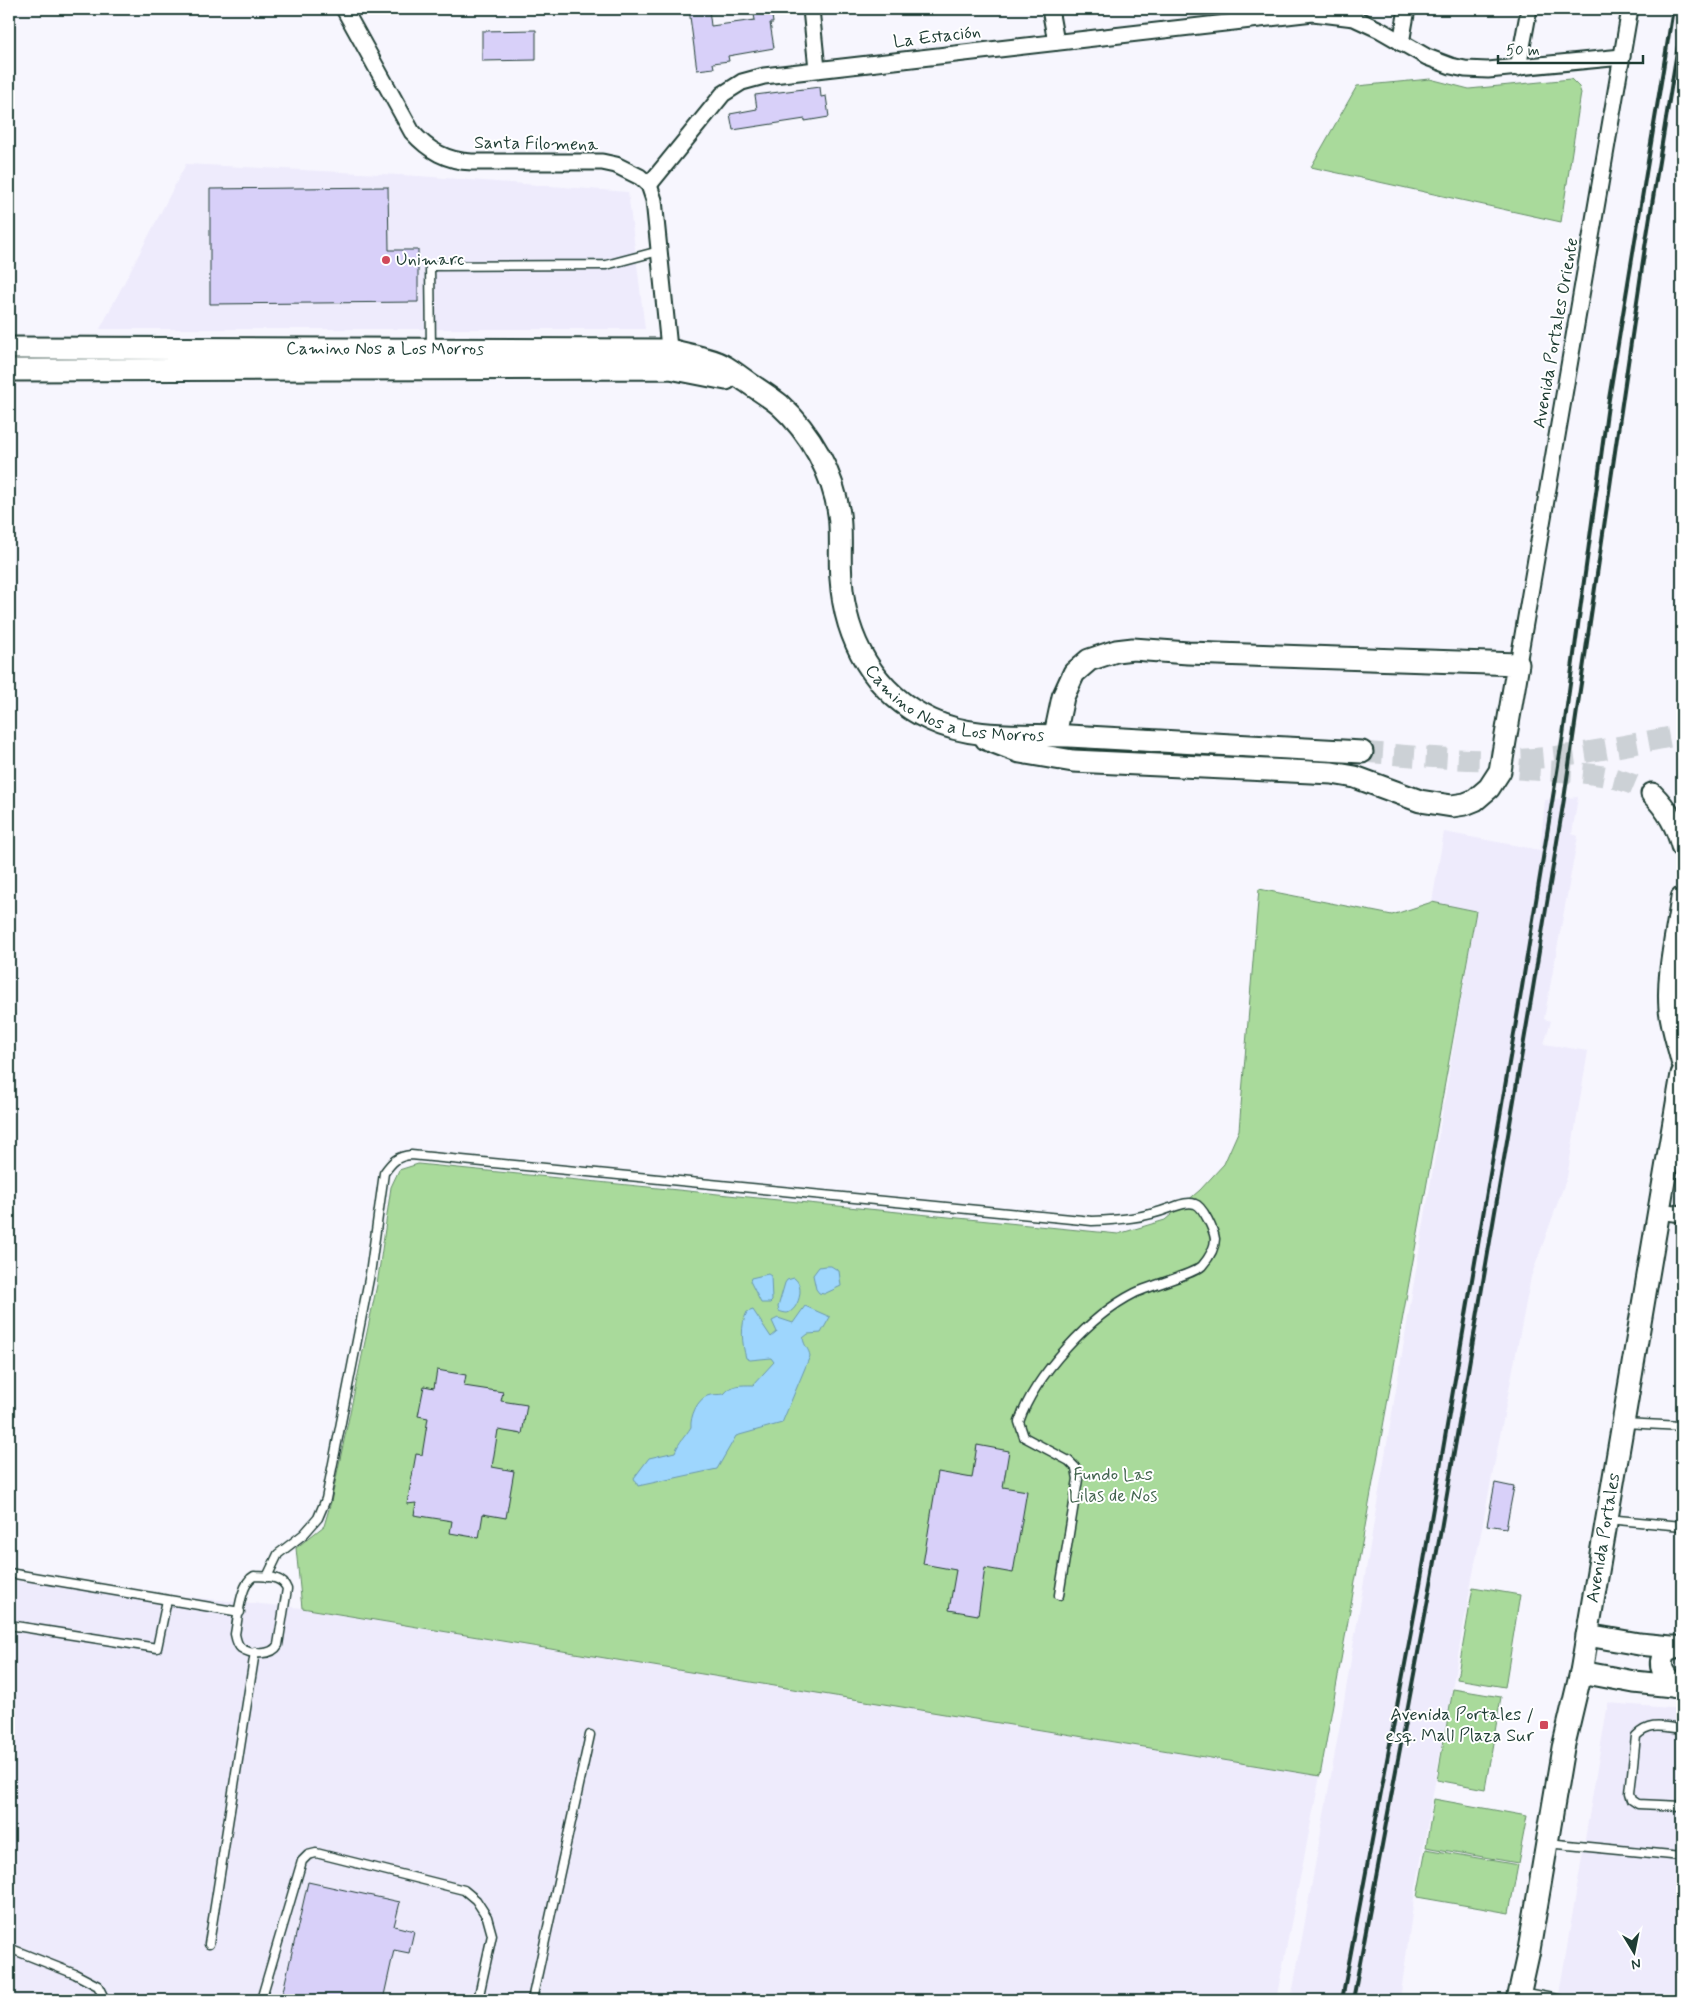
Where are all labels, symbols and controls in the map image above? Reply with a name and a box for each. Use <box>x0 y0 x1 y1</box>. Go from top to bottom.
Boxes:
street label: La Estación <box>892 20 982 54</box>
scale bar <box>1498 32 1644 64</box>
text: 50 m <box>1506 41 1540 61</box>
street label: Santa Filomena <box>474 131 598 157</box>
street label: Avenida Portales Oriente <box>1527 236 1585 430</box>
place label: Unimarc <box>396 248 464 272</box>
marker: Unimarc <box>380 254 392 266</box>
street label: Camino Nos a Los Morros <box>286 337 484 361</box>
street label: Camino Nos a Los Morros <box>859 660 1044 747</box>
park label: Fundo Las Lilas de Nos <box>1069 1463 1157 1508</box>
street label: Avenida Portales <box>1581 1471 1626 1605</box>
place label: Avenida Portales / esq. Mall Plaza Sur <box>1385 1703 1535 1748</box>
marker: Avenida Portales / esq. Mall Plaza Sur <box>1538 1719 1550 1731</box>
north arrow <box>1608 1926 1658 1976</box>
text: N <box>1630 1954 1642 1973</box>

